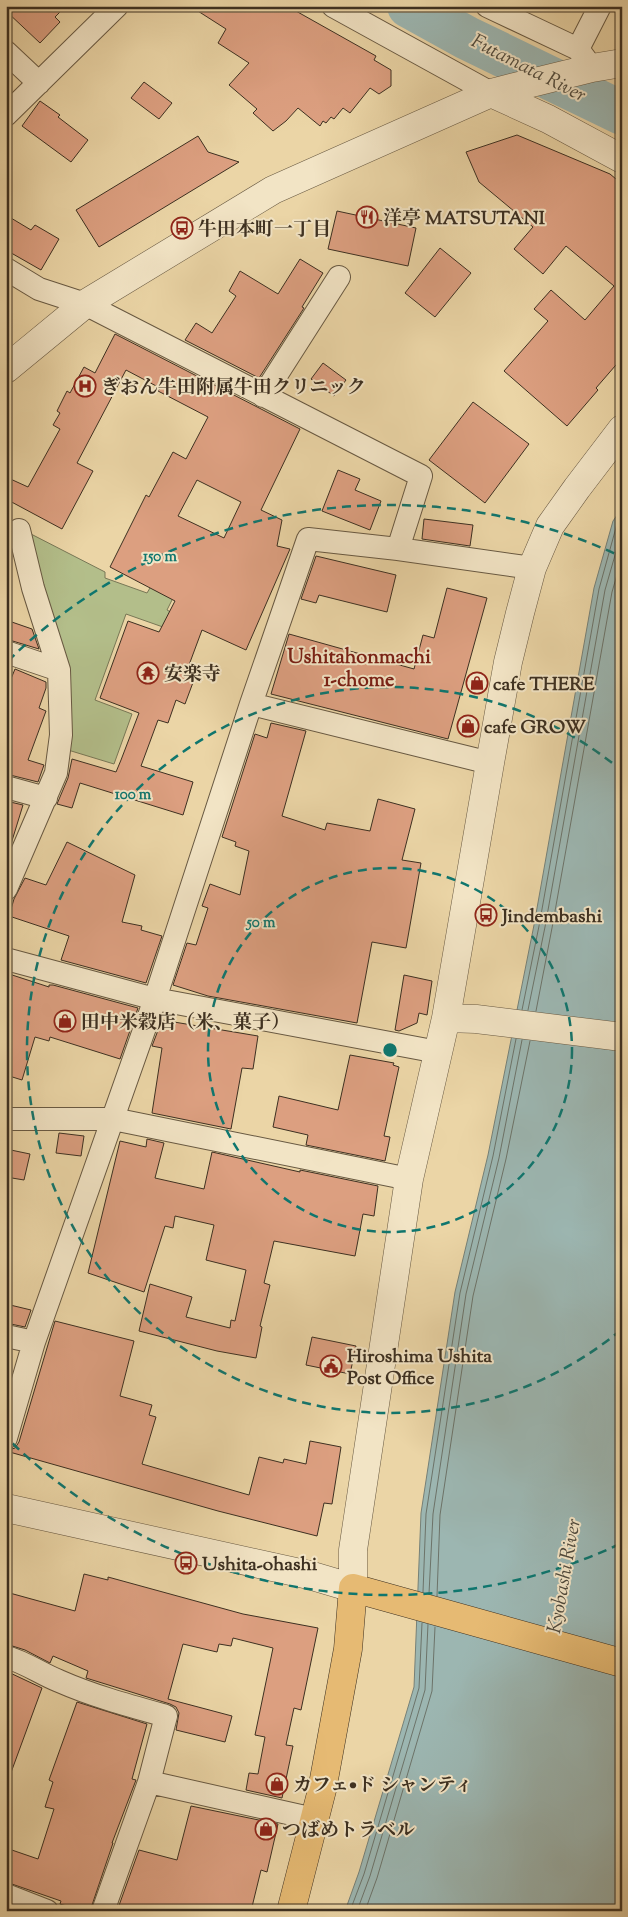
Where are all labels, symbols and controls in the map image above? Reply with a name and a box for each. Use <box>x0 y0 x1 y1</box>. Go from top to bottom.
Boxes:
water label: Futamata River <box>465 28 590 111</box>
restaurant icon: 洋亭 MATSUTANI <box>355 205 379 229</box>
place label: 洋亭 MATSUTANI <box>383 206 546 233</box>
bus stop icon: 牛田本町一丁目 <box>170 216 194 240</box>
place label: 牛田本町一丁目 <box>198 217 331 244</box>
hospital icon: ぎおん牛田附属牛田クリニック <box>73 374 97 398</box>
place label: ぎおん牛田附属牛田クリニック <box>101 375 366 402</box>
text: 150 m <box>143 547 177 568</box>
district label: Ushitahonmachi 1-chome <box>287 644 431 696</box>
temple icon: 安楽寺 <box>136 661 160 685</box>
place label: 安楽寺 <box>164 662 221 689</box>
shop icon: cafe THERE <box>465 671 489 695</box>
place label: cafe THERE <box>493 672 595 699</box>
shop icon: cafe GROW <box>456 714 480 738</box>
place label: cafe GROW <box>484 715 587 742</box>
text: 100 m <box>115 785 152 806</box>
bus stop icon: Jindembashi <box>474 903 498 927</box>
place label: Jindembashi <box>500 904 603 931</box>
text: 50 m <box>246 913 276 934</box>
shop icon: 田中米穀店（米、菓子） <box>53 1009 77 1033</box>
place label: 田中米穀店（米、菓子） <box>81 1010 290 1037</box>
centre of rings <box>381 1041 399 1059</box>
place label: Hiroshima Ushita Post Office <box>347 1344 492 1393</box>
public building icon: Hiroshima Ushita Post Office <box>319 1354 343 1378</box>
water label: Kyobashi River <box>541 1517 590 1636</box>
bus stop icon: Ushita-ohashi <box>174 1551 198 1575</box>
place label: Ushita-ohashi <box>202 1552 318 1579</box>
shop icon: カフェ•ド シャンティ <box>265 1772 289 1796</box>
place label: カフェ•ド シャンティ <box>293 1773 473 1800</box>
shop icon: つばめトラベル <box>254 1817 278 1841</box>
place label: つばめトラベル <box>282 1818 415 1845</box>

